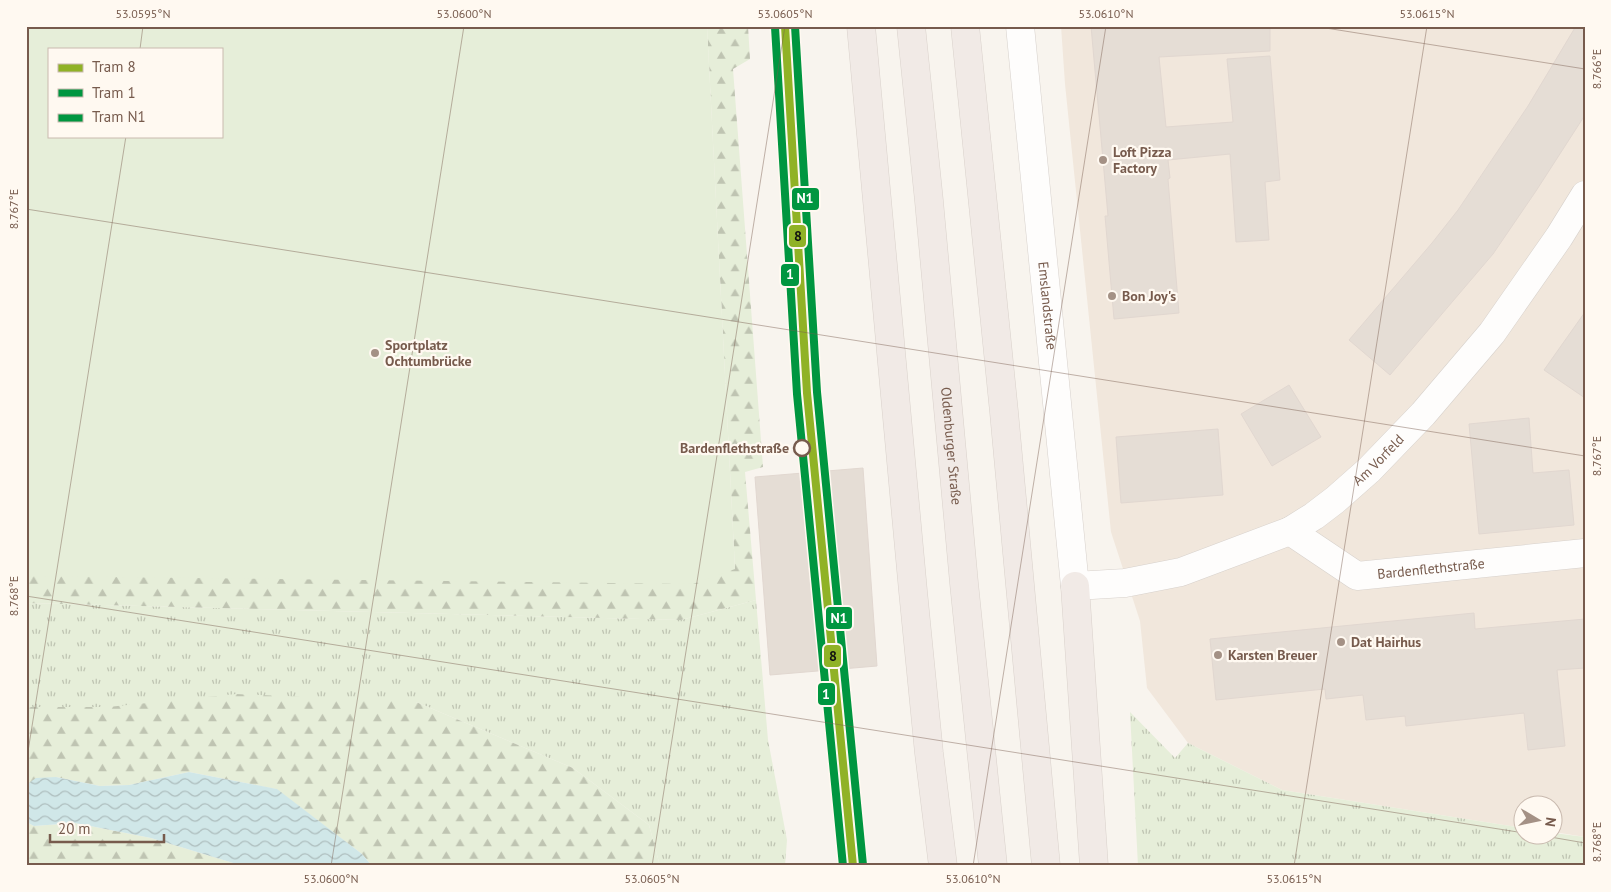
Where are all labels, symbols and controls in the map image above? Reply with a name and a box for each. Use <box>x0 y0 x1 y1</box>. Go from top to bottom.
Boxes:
text: 53.0595°N <box>116 6 170 21</box>
text: 53.0600°N <box>437 6 491 21</box>
text: 53.0605°N <box>758 6 812 21</box>
text: 53.0610°N <box>1079 6 1133 21</box>
text: 53.0615°N <box>1400 6 1454 21</box>
legend <box>48 48 222 138</box>
text: 8.766°E <box>1589 49 1604 89</box>
text: Tram 8 <box>92 57 136 76</box>
text: Tram 1 <box>92 83 136 102</box>
text: Tram N1 <box>92 107 146 126</box>
place label: Loft Pizza Factory <box>1113 143 1171 177</box>
marker: Loft Pizza Factory <box>1097 154 1109 166</box>
line badge: N1 <box>791 187 820 211</box>
text: 8.767°E <box>6 189 21 229</box>
text: N1 <box>796 189 814 207</box>
line badge: 8 <box>788 224 807 248</box>
text: 8 <box>794 227 802 245</box>
street label: Emslandstraße <box>1034 261 1061 351</box>
line badge: 1 <box>780 263 800 287</box>
text: 1 <box>786 265 794 283</box>
place label: Bon Joy's <box>1122 287 1176 305</box>
marker: Bon Joy's <box>1106 290 1118 302</box>
place label: Sportplatz Ochtumbrücke <box>385 336 472 370</box>
marker: Sportplatz Ochtumbrücke <box>369 347 381 359</box>
street label: Oldenburger Straße <box>937 386 966 506</box>
street label: Am Vorfeld <box>1349 430 1408 489</box>
text: 8.767°E <box>1589 436 1604 476</box>
place label: Bardenflethstraße <box>680 439 789 457</box>
marker: Bardenflethstraße <box>793 439 811 457</box>
street label: Bardenflethstraße <box>1376 554 1485 583</box>
text: 8.768°E <box>6 576 21 616</box>
line badge: N1 <box>825 606 853 630</box>
text: N1 <box>830 609 848 627</box>
place label: Dat Hairhus <box>1351 633 1421 651</box>
marker: Dat Hairhus <box>1335 636 1347 648</box>
line badge: 8 <box>823 644 842 668</box>
place label: Karsten Breuer <box>1228 646 1317 664</box>
text: 8 <box>829 647 837 665</box>
marker: Karsten Breuer <box>1212 649 1224 661</box>
line badge: 1 <box>817 682 836 706</box>
text: 1 <box>822 685 830 703</box>
north arrow <box>1514 794 1564 844</box>
scale bar <box>50 812 164 844</box>
text: N <box>1541 816 1560 828</box>
text: 20 m <box>58 819 91 838</box>
text: 8.768°E <box>1589 822 1604 862</box>
text: 53.0600°N <box>304 871 358 886</box>
text: 53.0605°N <box>625 871 679 886</box>
text: 53.0610°N <box>946 871 1000 886</box>
text: 53.0615°N <box>1267 871 1321 886</box>

